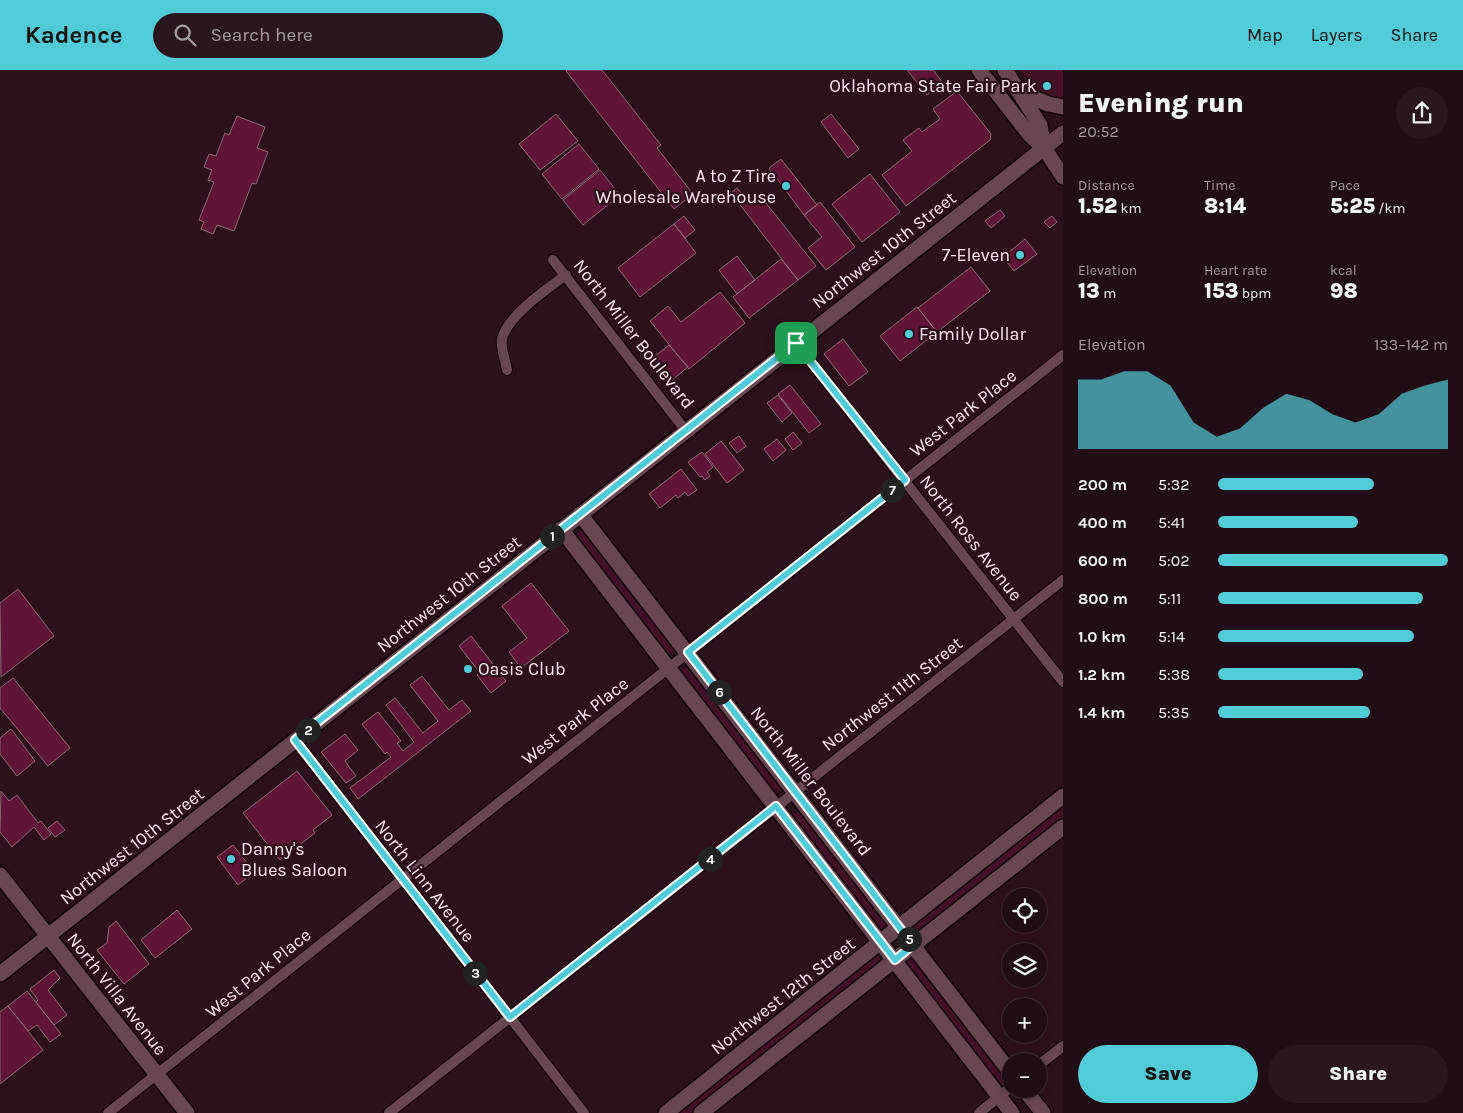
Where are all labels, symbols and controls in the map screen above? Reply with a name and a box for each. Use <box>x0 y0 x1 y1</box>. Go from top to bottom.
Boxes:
search box <box>153 13 503 58</box>
text: Kadence <box>25 21 123 49</box>
icon: search <box>171 21 199 49</box>
text: Search here <box>211 24 313 46</box>
text: Map <box>1247 24 1283 46</box>
text: Layers <box>1311 24 1363 46</box>
text: Share <box>1391 24 1438 46</box>
place label: Oklahoma State Fair Park <box>829 75 1037 97</box>
marker: Oklahoma State Fair Park <box>1041 80 1053 92</box>
text: Evening run <box>1078 86 1244 119</box>
button: share <box>1396 87 1448 139</box>
text: 20:52 <box>1078 122 1119 141</box>
place label: A to Z Tire Wholesale Warehouse <box>596 165 776 208</box>
text: Distance <box>1078 177 1135 194</box>
text: Time <box>1204 177 1235 194</box>
text: Pace <box>1330 177 1360 194</box>
marker: A to Z Tire Wholesale Warehouse <box>780 180 792 192</box>
street label: Northwest 10th Street <box>807 187 961 313</box>
text: 1.52 <box>1078 194 1117 218</box>
text: 8:14 <box>1204 194 1246 218</box>
text: 5:25 <box>1330 194 1375 218</box>
text: km <box>1117 200 1142 217</box>
text: /km <box>1375 200 1405 217</box>
place label: 7-Eleven <box>942 244 1010 266</box>
marker: 7-Eleven <box>1014 249 1026 261</box>
street label: North Miller Boulevard <box>569 255 699 413</box>
text: Elevation <box>1078 262 1137 279</box>
text: Heart rate <box>1204 262 1267 279</box>
text: kcal <box>1330 262 1357 279</box>
text: 13 <box>1078 279 1100 303</box>
text: 153 <box>1204 279 1238 303</box>
text: 98 <box>1330 279 1358 303</box>
text: m <box>1100 285 1116 302</box>
text: bpm <box>1238 285 1271 302</box>
pin <box>775 322 817 364</box>
place label: Family Dollar <box>919 323 1027 345</box>
marker: Family Dollar <box>903 328 915 340</box>
icon: arrive <box>782 329 810 357</box>
text: Elevation <box>1078 335 1146 354</box>
text: 133–142 m <box>1374 335 1448 354</box>
street label: West Park Place <box>905 364 1021 462</box>
street label: North Ross Avenue <box>915 471 1027 605</box>
text: 200 m <box>1078 475 1127 494</box>
text: 5:32 <box>1158 475 1189 494</box>
pin: 7 <box>880 478 904 502</box>
text: 7 <box>889 482 896 499</box>
text: 400 m <box>1078 513 1127 532</box>
text: 5:41 <box>1158 513 1185 532</box>
pin: 1 <box>540 524 564 548</box>
text: 1 <box>550 528 555 545</box>
street label: Northwest 10th Street <box>372 531 526 657</box>
text: 600 m <box>1078 551 1127 570</box>
text: 5:02 <box>1158 551 1190 570</box>
text: 800 m <box>1078 589 1128 608</box>
text: 5:11 <box>1158 589 1181 608</box>
text: 1.0 km <box>1078 627 1126 646</box>
text: 5:14 <box>1158 627 1185 646</box>
street label: Northwest 11th Street <box>817 632 967 756</box>
place label: Oasis Club <box>478 658 566 680</box>
marker: Oasis Club <box>462 663 474 675</box>
text: 1.2 km <box>1078 665 1126 684</box>
text: 5:38 <box>1158 665 1190 684</box>
street label: West Park Place <box>517 672 633 770</box>
pin: 6 <box>706 680 732 704</box>
text: 6 <box>715 684 724 701</box>
street label: North Miller Boulevard <box>746 702 876 860</box>
text: 1.4 km <box>1078 703 1125 722</box>
text: 5:35 <box>1158 703 1189 722</box>
pin: 2 <box>296 718 320 742</box>
text: 2 <box>304 722 313 739</box>
street label: Northwest 10th Street <box>55 783 209 909</box>
street label: North Linn Avenue <box>370 815 480 947</box>
place label: Danny's Blues Saloon <box>241 838 347 881</box>
pin: 4 <box>698 846 722 872</box>
text: 4 <box>706 851 715 868</box>
marker: Danny's Blues Saloon <box>225 853 237 865</box>
map controls <box>1002 888 1047 1098</box>
button: locate <box>1002 888 1047 933</box>
street label: West Park Place <box>201 924 315 1022</box>
pin: 5 <box>896 926 922 952</box>
street label: North Villa Avenue <box>62 928 172 1060</box>
text: 5 <box>905 931 914 948</box>
street label: Northwest 12th Street <box>707 933 860 1059</box>
button: layers <box>1002 943 1047 988</box>
pin: 3 <box>462 960 488 986</box>
text: 3 <box>471 965 480 982</box>
button: + <box>1002 998 1047 1043</box>
button: Save <box>1078 1045 1258 1103</box>
button: Share <box>1268 1045 1448 1103</box>
button: − <box>1002 1053 1047 1098</box>

